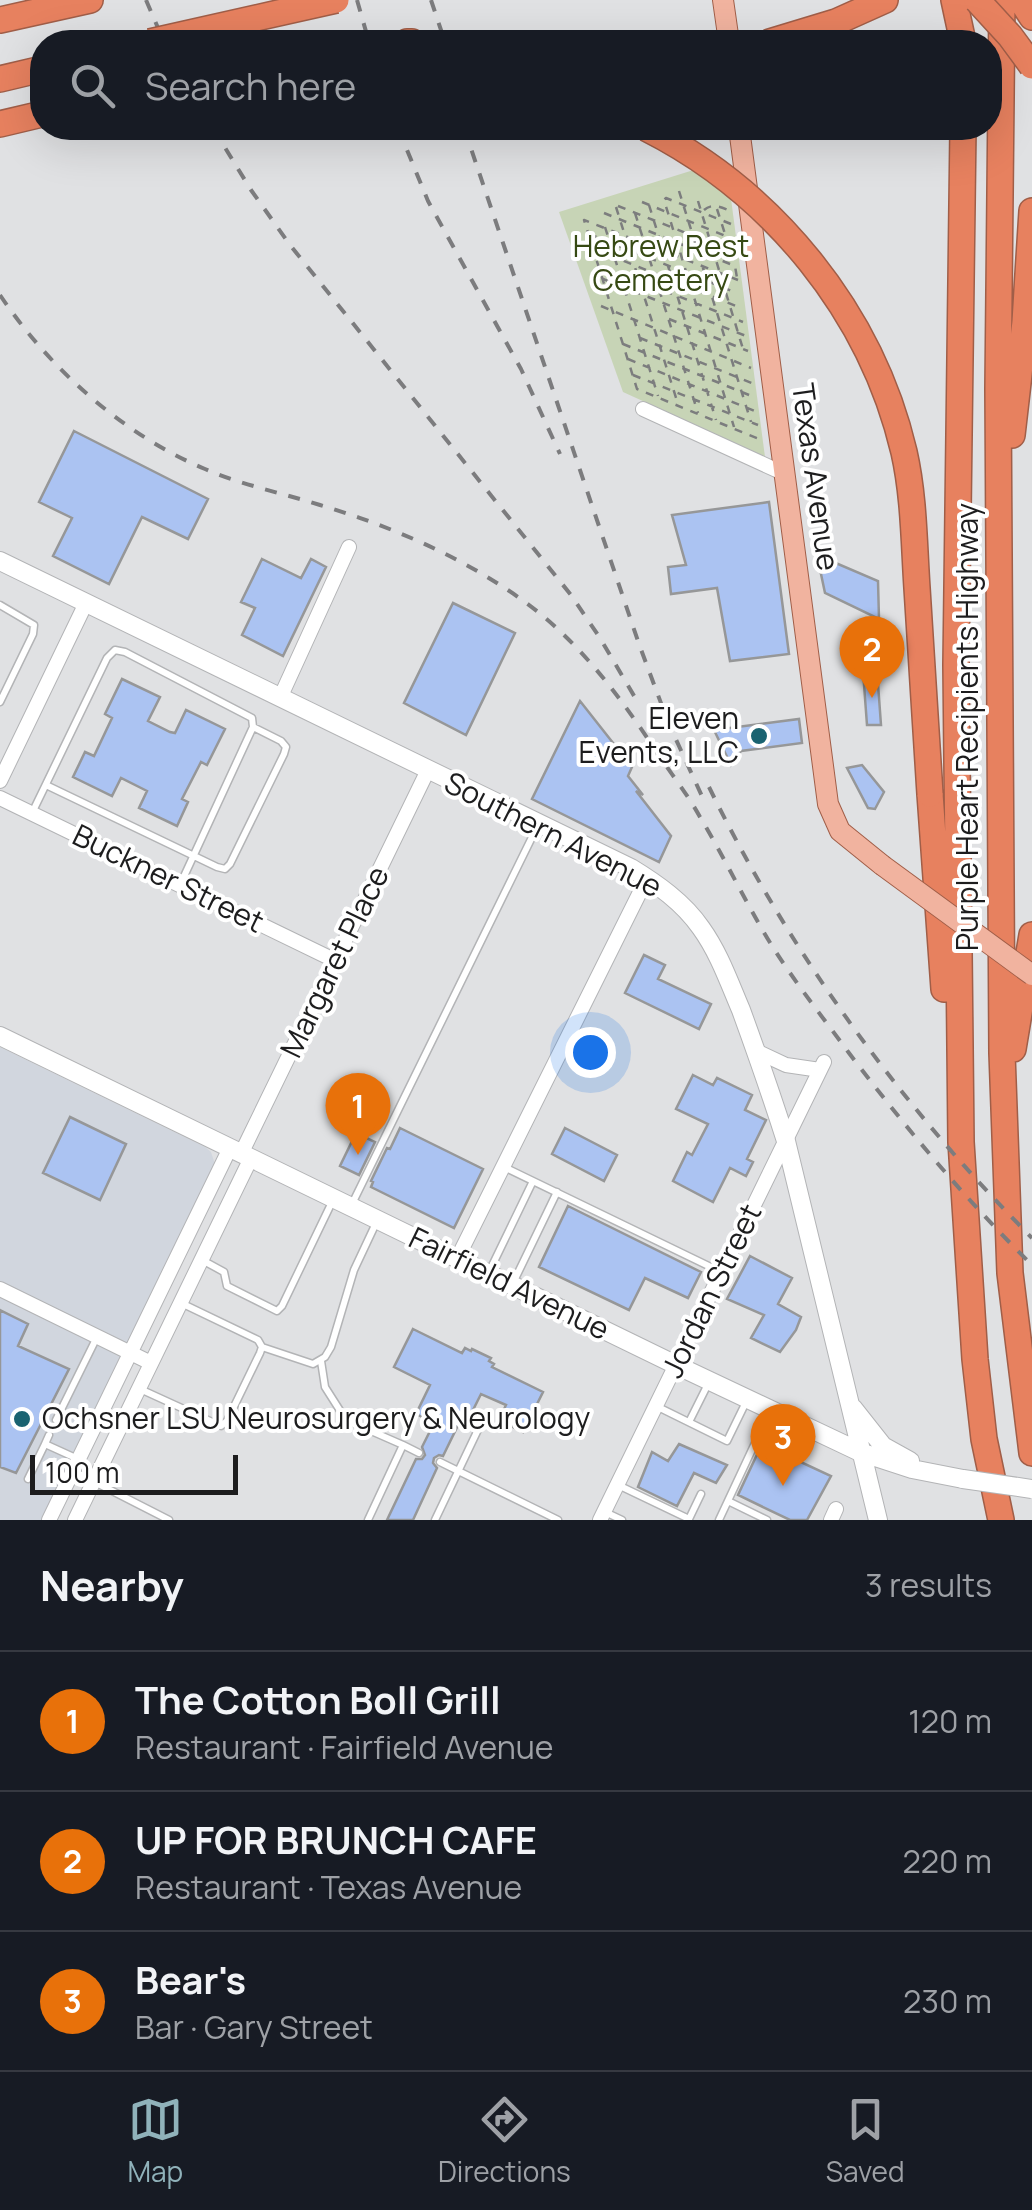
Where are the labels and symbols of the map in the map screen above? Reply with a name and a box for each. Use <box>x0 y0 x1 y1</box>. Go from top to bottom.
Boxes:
park label: Hebrew Rest Cemetery <box>573 225 749 300</box>
street label: Texas Avenue <box>783 380 850 573</box>
street label: Purple Heart Recipients Highway <box>946 503 987 951</box>
pin: 2 <box>840 616 904 698</box>
place label: Eleven Events, LLC <box>579 697 739 772</box>
marker: Eleven Events, LLC <box>748 725 770 747</box>
street label: Southern Avenue <box>438 761 669 906</box>
street label: Buckner Street <box>66 814 271 942</box>
street label: Margaret Place <box>270 859 398 1064</box>
your location <box>565 1027 616 1078</box>
pin: 1 <box>326 1072 390 1155</box>
street label: Jordan Street <box>651 1197 770 1384</box>
street label: Fairfield Avenue <box>403 1216 617 1349</box>
place label: Ochsner LSU Neurosurgery & Neurology <box>42 1397 591 1438</box>
pin: 3 <box>750 1404 816 1486</box>
marker: Ochsner LSU Neurosurgery & Neurology <box>11 1408 33 1430</box>
scale bar <box>30 1450 238 1494</box>

